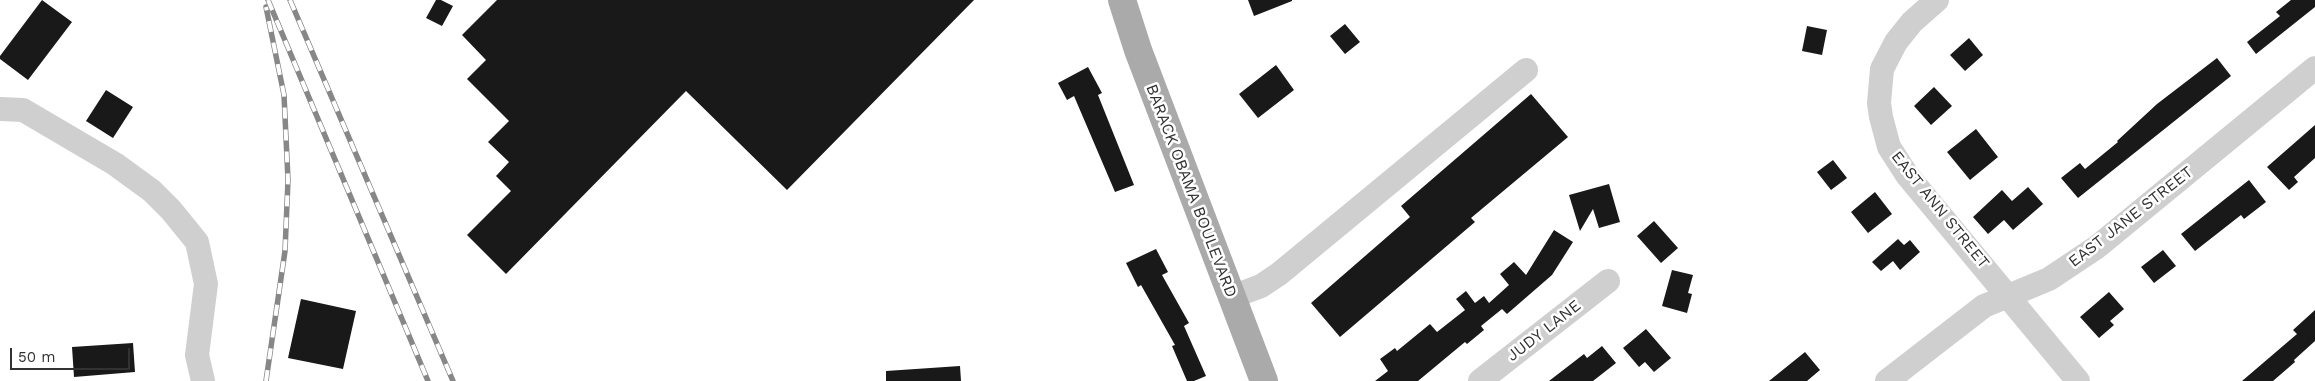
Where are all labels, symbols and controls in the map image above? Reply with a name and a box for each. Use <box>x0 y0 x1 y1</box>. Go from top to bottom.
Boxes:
street label: BARACK OBAMA BOULEVARD <box>1141 82 1241 300</box>
street label: EAST ANN STREET <box>1887 148 1993 272</box>
street label: EAST JANE STREET <box>2065 163 2197 271</box>
street label: JUDY LANE <box>1503 296 1585 366</box>
scale bar <box>12 338 132 370</box>
text: 50 m <box>18 348 55 366</box>

